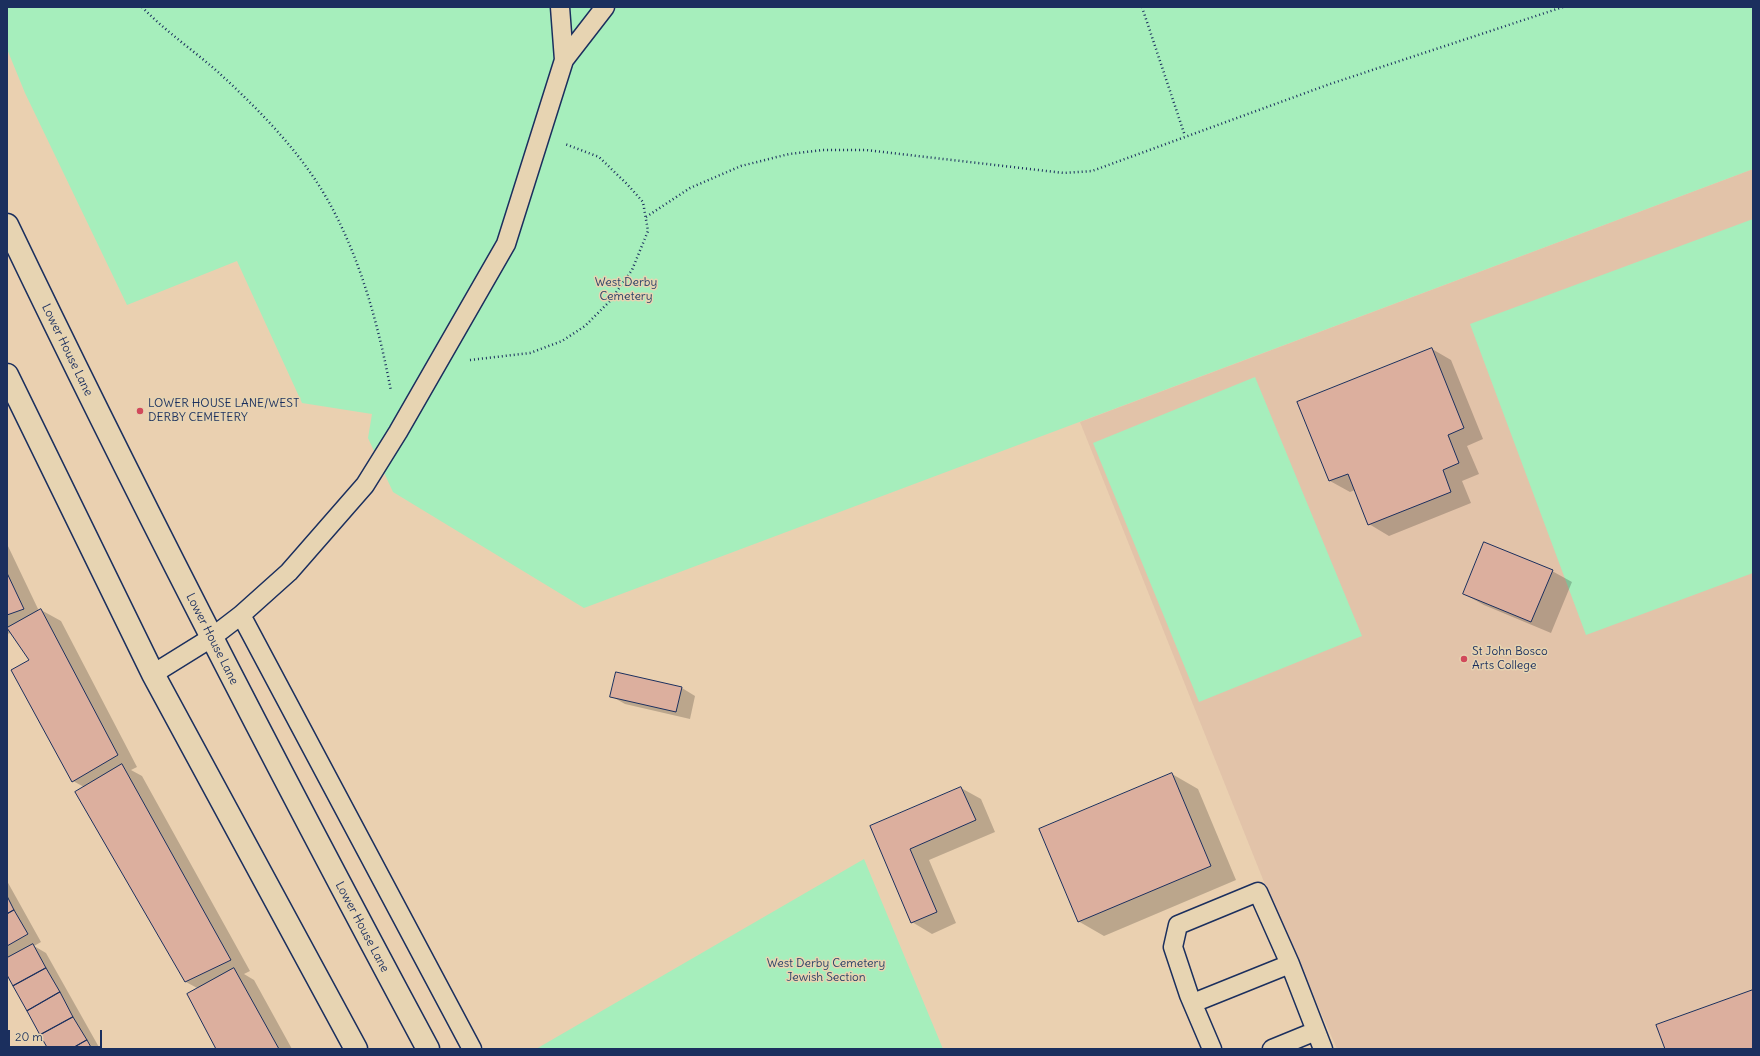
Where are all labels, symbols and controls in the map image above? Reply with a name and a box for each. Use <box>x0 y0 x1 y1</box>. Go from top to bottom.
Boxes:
park label: West Derby Cemetery <box>595 276 657 304</box>
street label: Lower House Lane <box>38 302 96 398</box>
place label: LOWER HOUSE LANE/WEST DERBY CEMETERY <box>148 397 299 425</box>
marker: LOWER HOUSE LANE/WEST DERBY CEMETERY <box>135 406 145 416</box>
street label: Lower House Lane <box>183 591 241 687</box>
place label: St John Bosco Arts College <box>1472 645 1548 673</box>
marker: St John Bosco Arts College <box>1459 654 1469 664</box>
street label: Lower House Lane <box>332 879 392 975</box>
park label: West Derby Cemetery Jewish Section <box>767 957 885 985</box>
scale bar <box>10 1022 104 1048</box>
text: 20 m <box>15 1029 43 1044</box>

